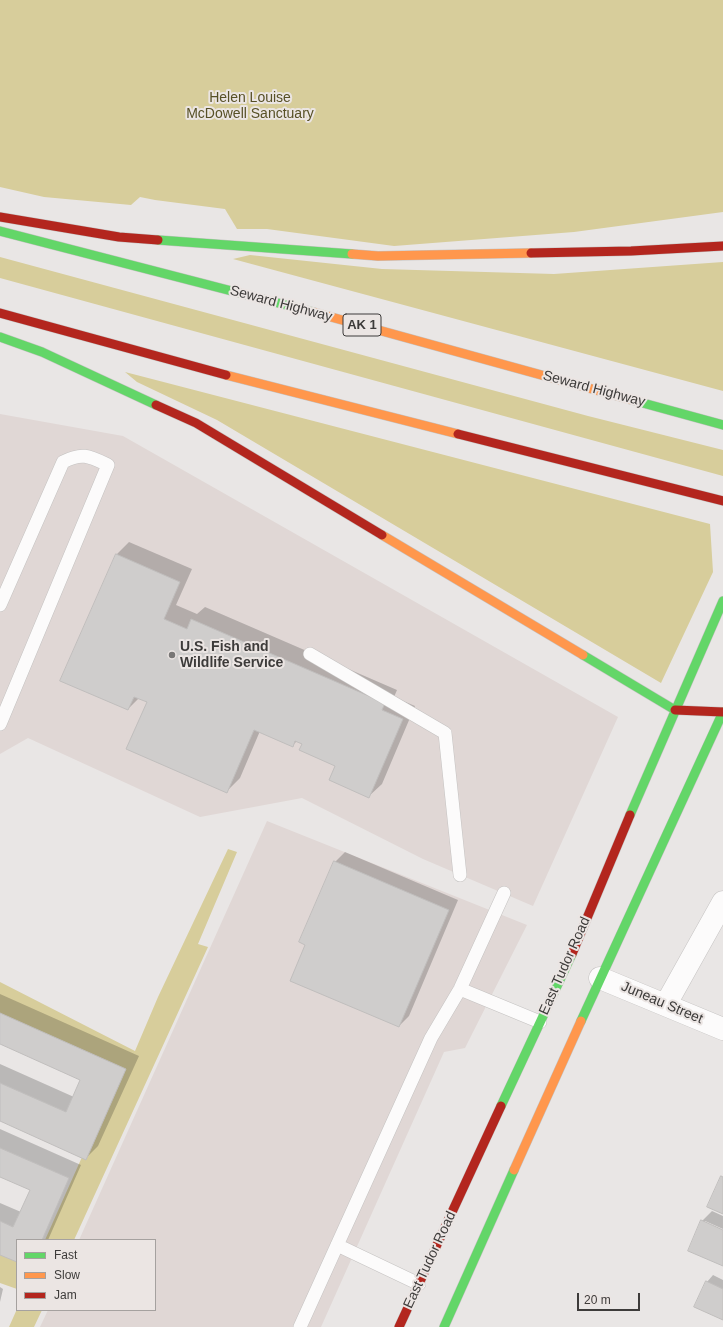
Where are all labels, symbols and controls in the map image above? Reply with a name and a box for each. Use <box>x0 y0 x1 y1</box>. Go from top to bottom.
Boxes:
park label: Helen Louise McDowell Sanctuary <box>186 90 314 122</box>
street label: Seward Highway <box>228 282 334 326</box>
road number: AK 1 <box>343 314 381 336</box>
street label: Seward Highway <box>541 367 647 411</box>
place label: U.S. Fish and Wildlife Service <box>180 639 283 672</box>
marker: U.S. Fish and Wildlife Service <box>167 650 177 660</box>
street label: East Tudor Road <box>536 914 594 1018</box>
street label: Juneau Street <box>619 978 705 1028</box>
street label: East Tudor Road <box>400 1209 460 1311</box>
legend <box>16 1239 156 1311</box>
text: Fast <box>54 1248 77 1262</box>
text: Slow <box>54 1268 80 1282</box>
scale bar <box>579 1285 642 1311</box>
text: Jam <box>54 1288 77 1302</box>
text: 20 m <box>584 1293 611 1307</box>

